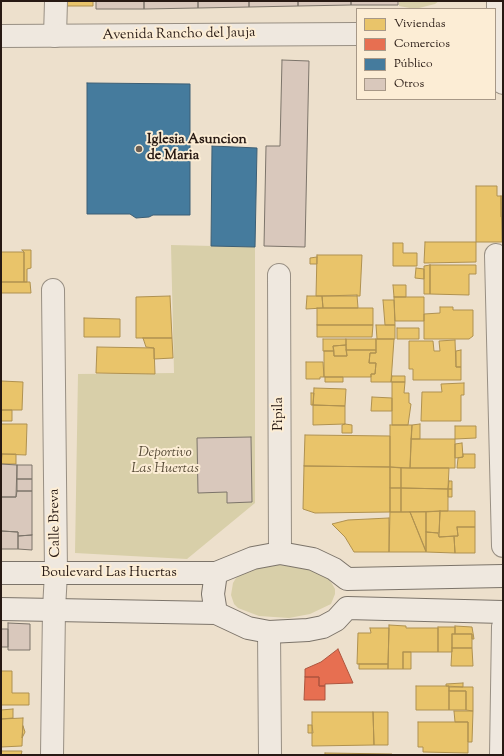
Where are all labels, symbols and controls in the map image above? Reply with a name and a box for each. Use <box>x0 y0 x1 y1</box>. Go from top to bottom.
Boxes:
legend <box>356 8 496 100</box>
text: Viviendas <box>394 15 446 33</box>
street label: Avenida Rancho del Jauja <box>102 25 256 45</box>
text: Comercios <box>394 35 450 53</box>
text: Público <box>394 55 433 73</box>
text: Otros <box>394 75 424 93</box>
place label: Iglesia Asuncion de Maria <box>147 133 247 166</box>
marker: Iglesia Asuncion de Maria <box>134 144 144 154</box>
street label: Pipila <box>272 397 288 431</box>
park label: Deportivo Las Huertas <box>131 446 199 478</box>
street label: Calle Breva <box>47 488 65 558</box>
street label: Boulevard Las Huertas <box>41 566 177 582</box>

